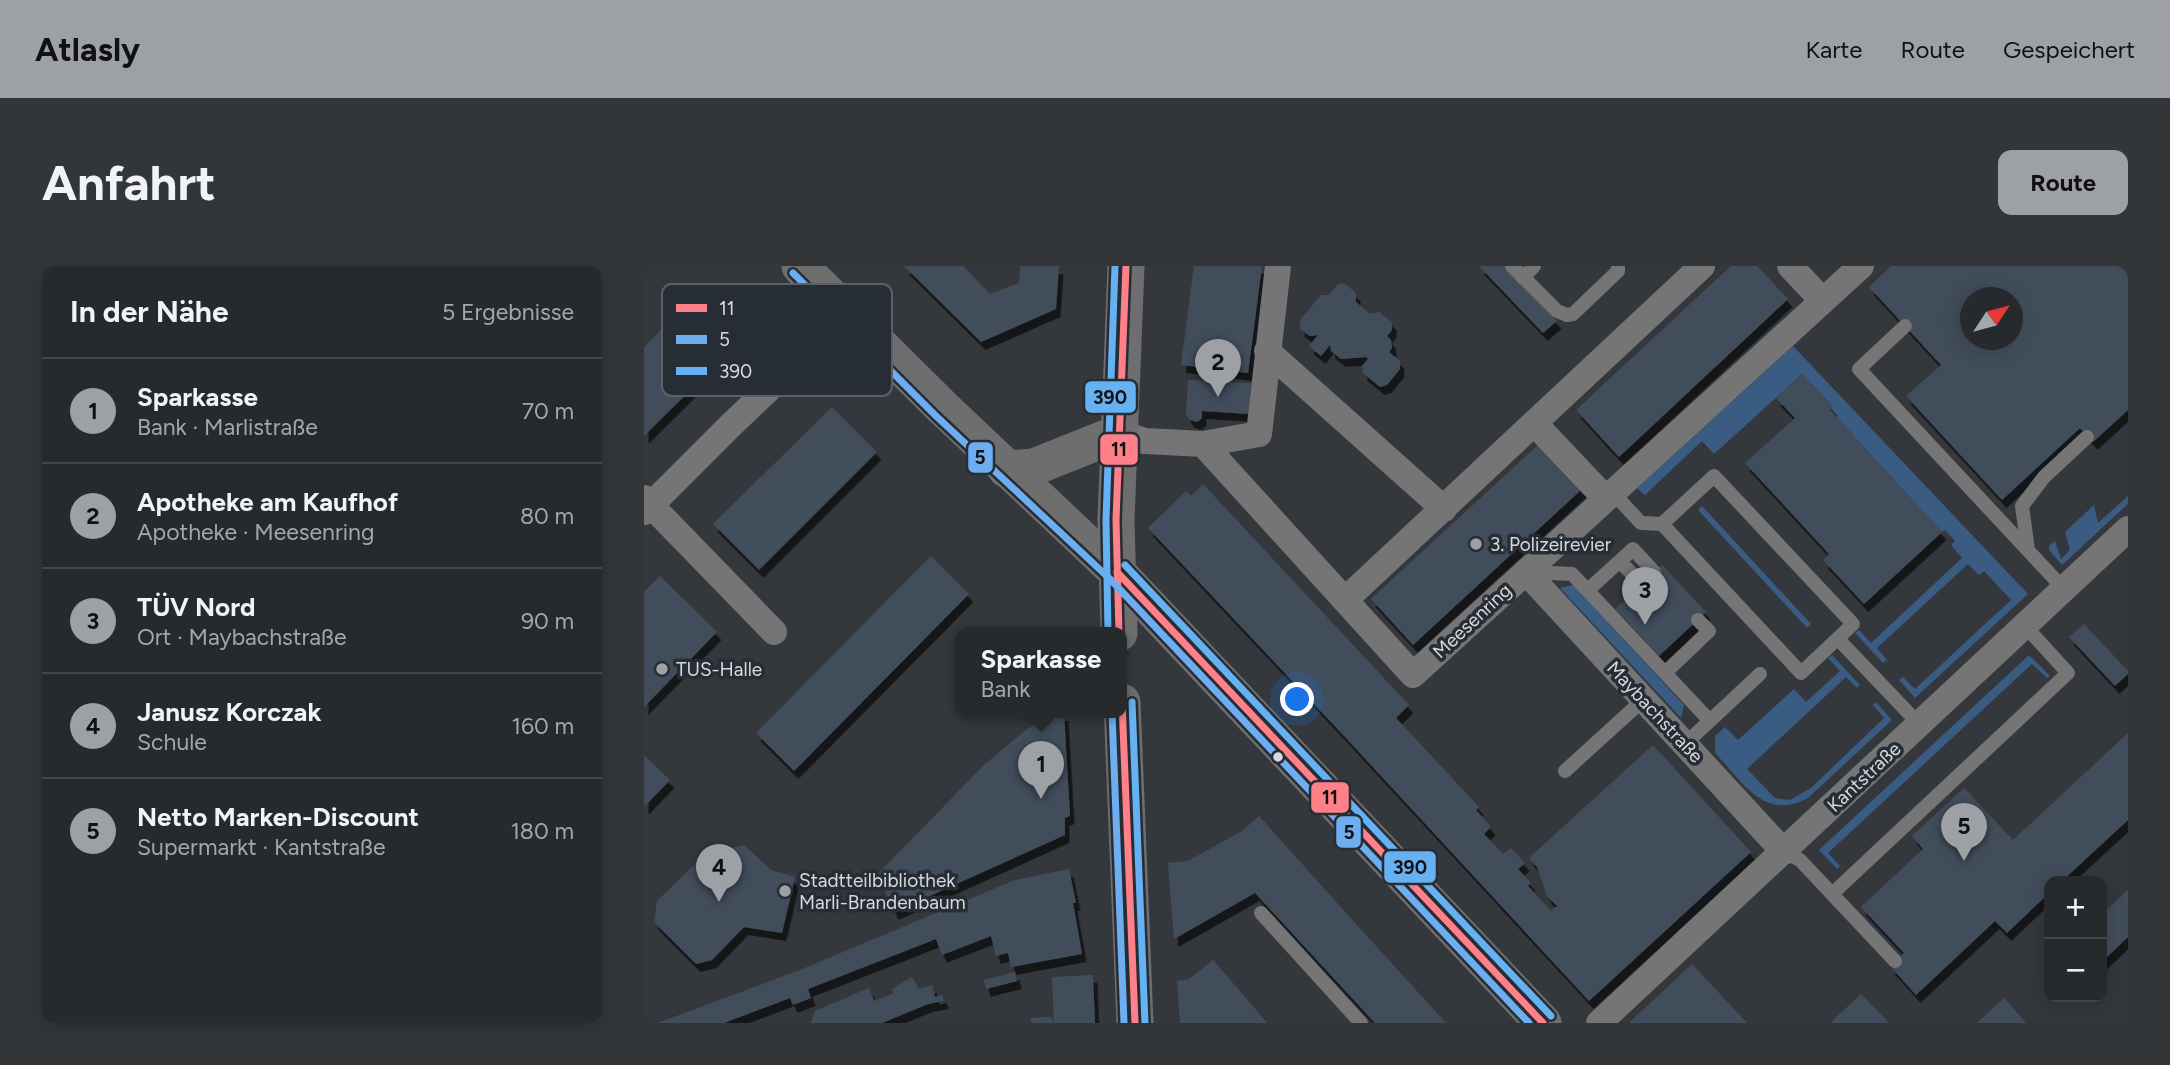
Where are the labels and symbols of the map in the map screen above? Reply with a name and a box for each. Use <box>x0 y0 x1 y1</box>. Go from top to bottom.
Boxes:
legend <box>662 284 892 396</box>
north arrow <box>1960 287 2023 350</box>
text: 11 <box>719 297 735 320</box>
text: 5 <box>719 328 730 351</box>
pin: 2 <box>1195 339 1241 397</box>
text: 390 <box>719 360 752 383</box>
line badge: 390 <box>1084 380 1137 414</box>
text: 390 <box>1093 386 1127 409</box>
line badge: 11 <box>1099 433 1139 466</box>
text: 11 <box>1111 438 1127 461</box>
line badge: 5 <box>967 441 994 474</box>
text: 5 <box>974 446 986 469</box>
place label: 3. Polizeirevier <box>1490 533 1612 556</box>
marker: 3. Polizeirevier <box>1468 536 1484 552</box>
pin: 3 <box>1622 567 1668 625</box>
street label: Meesenring <box>1428 579 1516 663</box>
street label: Maybachstraße <box>1602 656 1708 768</box>
place label: TUS-Halle <box>676 658 762 681</box>
marker: TUS-Halle <box>654 661 670 677</box>
your location <box>1280 682 1314 716</box>
street label: Kantstraße <box>1822 737 1906 817</box>
pin: 1 <box>1018 741 1064 799</box>
unlabelled marker <box>1271 750 1285 764</box>
line badge: 11 <box>1310 781 1350 814</box>
text: 11 <box>1322 786 1338 809</box>
pin: 5 <box>1941 803 1987 861</box>
line badge: 5 <box>1335 815 1362 849</box>
text: 5 <box>1343 821 1355 844</box>
pin: 4 <box>696 844 742 902</box>
line badge: 390 <box>1383 850 1437 884</box>
text: 390 <box>1393 856 1427 879</box>
place label: Stadtteilbibliothek Marli-Brandenbaum <box>799 869 966 914</box>
marker: Stadtteilbibliothek Marli-Brandenbaum <box>777 883 793 899</box>

